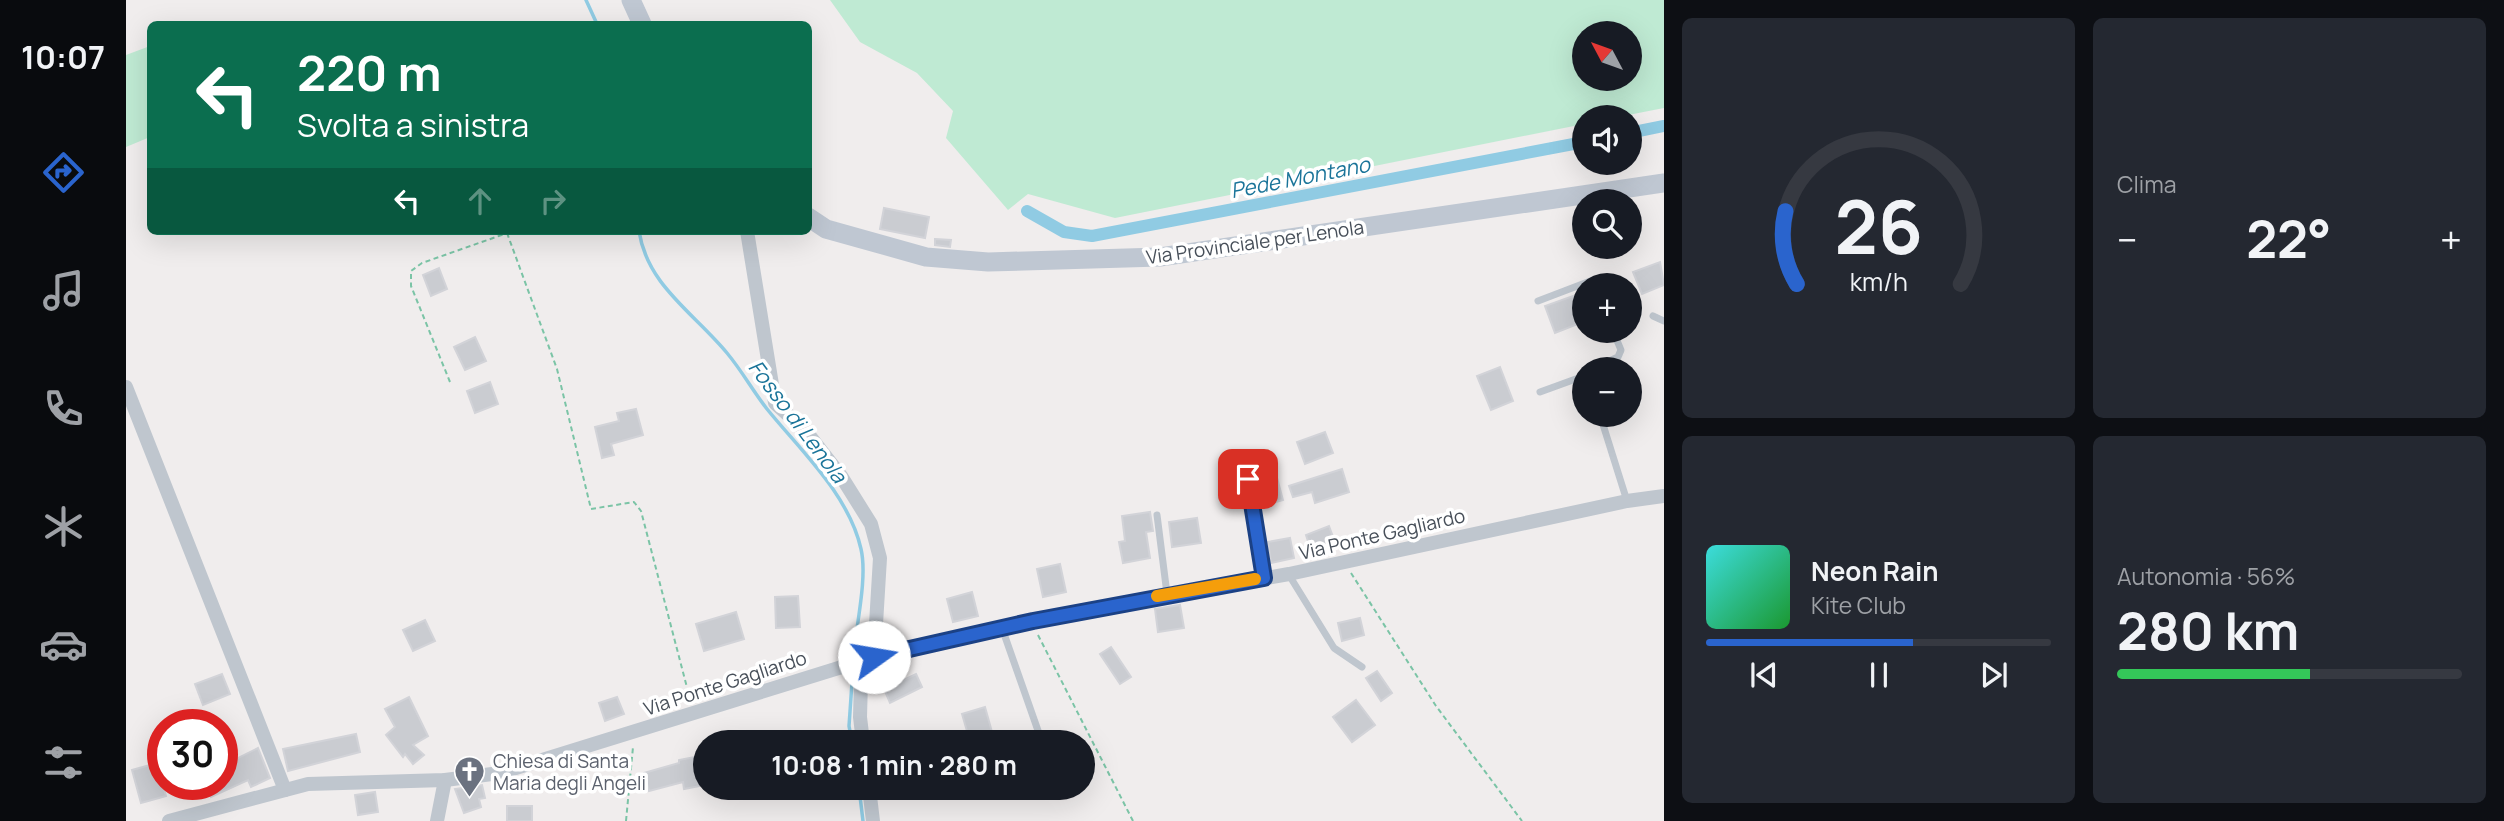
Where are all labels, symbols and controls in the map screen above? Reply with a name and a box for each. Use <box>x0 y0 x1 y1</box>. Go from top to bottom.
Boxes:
north arrow <box>1572 21 1642 91</box>
map controls <box>1572 21 1642 427</box>
text: 10:07 <box>21 35 105 79</box>
text: 220 m <box>297 39 441 106</box>
icon: left <box>182 49 273 140</box>
text: Svolta a sinistra <box>297 103 529 147</box>
button: sound <box>1572 105 1642 175</box>
icon: directions <box>39 148 88 197</box>
water label: Pede Montano <box>1228 149 1374 204</box>
text: Clima <box>2117 168 2176 200</box>
text: 26 <box>1834 176 1923 276</box>
icon: left <box>388 182 426 220</box>
icon: ahead <box>461 182 499 220</box>
icon: right <box>534 182 572 220</box>
button: search <box>1572 189 1642 259</box>
text: 22° <box>2246 203 2331 274</box>
text: − <box>2117 213 2138 265</box>
text: + <box>2440 213 2462 265</box>
street label: Via Provinciale per Lenola <box>1144 214 1366 270</box>
text: km/h <box>1849 264 1908 299</box>
icon: music <box>39 266 88 315</box>
button: + <box>1572 273 1642 343</box>
water label: Fosso di Lenola <box>743 354 854 489</box>
button: − <box>1572 357 1642 427</box>
icon: phone <box>39 384 88 433</box>
pin <box>1218 449 1278 509</box>
icon: arrive <box>1229 460 1267 498</box>
icon: climate <box>39 502 88 551</box>
street label: Via Ponte Gagliardo <box>1296 502 1468 566</box>
text: Neon Rain <box>1811 553 1939 589</box>
text: Autonomia · 56% <box>2117 560 2295 592</box>
text: Kite Club <box>1811 589 1906 621</box>
text: 280 km <box>2117 595 2299 666</box>
icon: car <box>39 620 88 669</box>
position arrow <box>837 620 911 694</box>
street label: Via Ponte Gagliardo <box>640 644 810 722</box>
icon: previous <box>1745 656 1783 694</box>
icon: pause <box>1860 656 1898 694</box>
icon: next <box>1975 656 2013 694</box>
speed limit sign: 30 <box>147 709 238 800</box>
icon: filters <box>39 738 88 787</box>
text: 10:08 · 1 min · 280 m <box>771 747 1017 783</box>
place label: Chiesa di Santa Maria degli Angeli <box>493 748 646 796</box>
church icon: Chiesa di Santa Maria degli Angeli <box>453 755 487 799</box>

